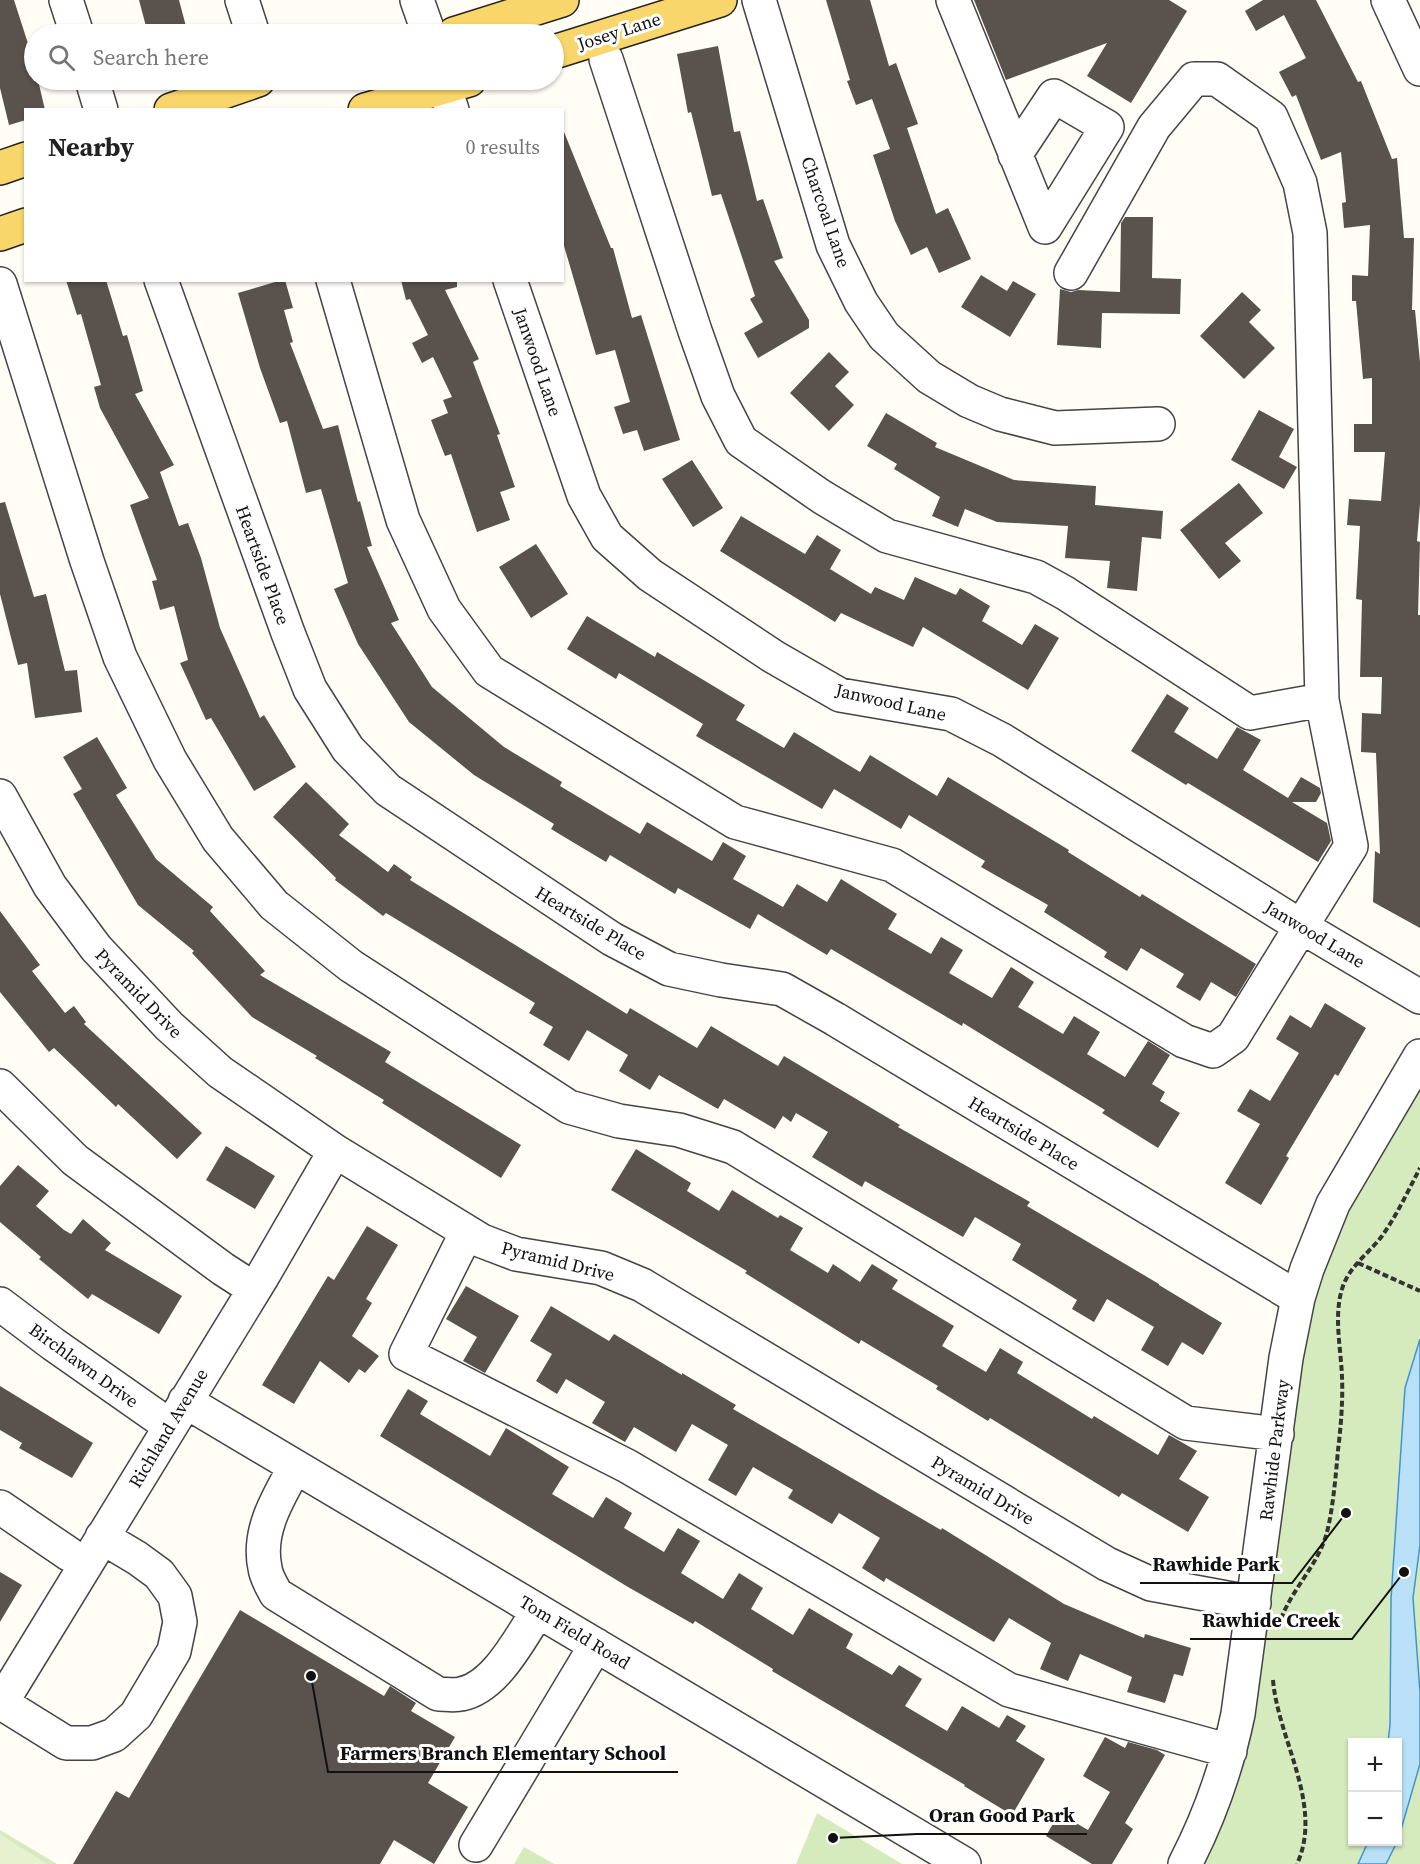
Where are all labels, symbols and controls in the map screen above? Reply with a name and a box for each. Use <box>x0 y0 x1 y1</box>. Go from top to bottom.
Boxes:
street label: Josey Lane <box>573 6 664 57</box>
search box <box>24 24 564 90</box>
icon: search <box>45 41 78 74</box>
text: Search here <box>93 42 209 72</box>
text: Nearby <box>48 129 134 165</box>
text: 0 results <box>465 133 540 161</box>
street label: Charcoal Lane <box>795 153 857 271</box>
street label: Janwood Lane <box>507 303 568 420</box>
street label: Heartside Place <box>230 502 296 628</box>
street label: Janwood Lane <box>832 677 949 727</box>
street label: Heartside Place <box>531 880 651 966</box>
street label: Janwood Lane <box>1259 894 1370 974</box>
street label: Pyramid Drive <box>90 943 188 1043</box>
street label: Heartside Place <box>964 1090 1084 1176</box>
street label: Pyramid Drive <box>499 1235 617 1287</box>
street label: Birchlawn Drive <box>24 1317 144 1413</box>
street label: Richland Avenue <box>122 1364 214 1492</box>
street label: Rawhide Parkway <box>1253 1377 1295 1522</box>
street label: Pyramid Drive <box>927 1449 1039 1531</box>
callout: Rawhide Park <box>1140 1545 1292 1583</box>
text: Rawhide Park <box>1152 1550 1280 1578</box>
street label: Tom Field Road <box>515 1589 635 1675</box>
callout: Rawhide Creek <box>1190 1601 1352 1639</box>
text: Rawhide Creek <box>1202 1606 1340 1634</box>
callout: Farmers Branch Elementary School <box>328 1734 678 1772</box>
map controls <box>1348 1738 1402 1846</box>
button: + <box>1348 1738 1402 1792</box>
text: Farmers Branch Elementary School <box>340 1739 666 1767</box>
button: − <box>1348 1792 1402 1846</box>
callout: Oran Good Park <box>917 1796 1087 1834</box>
text: Oran Good Park <box>929 1801 1075 1829</box>

